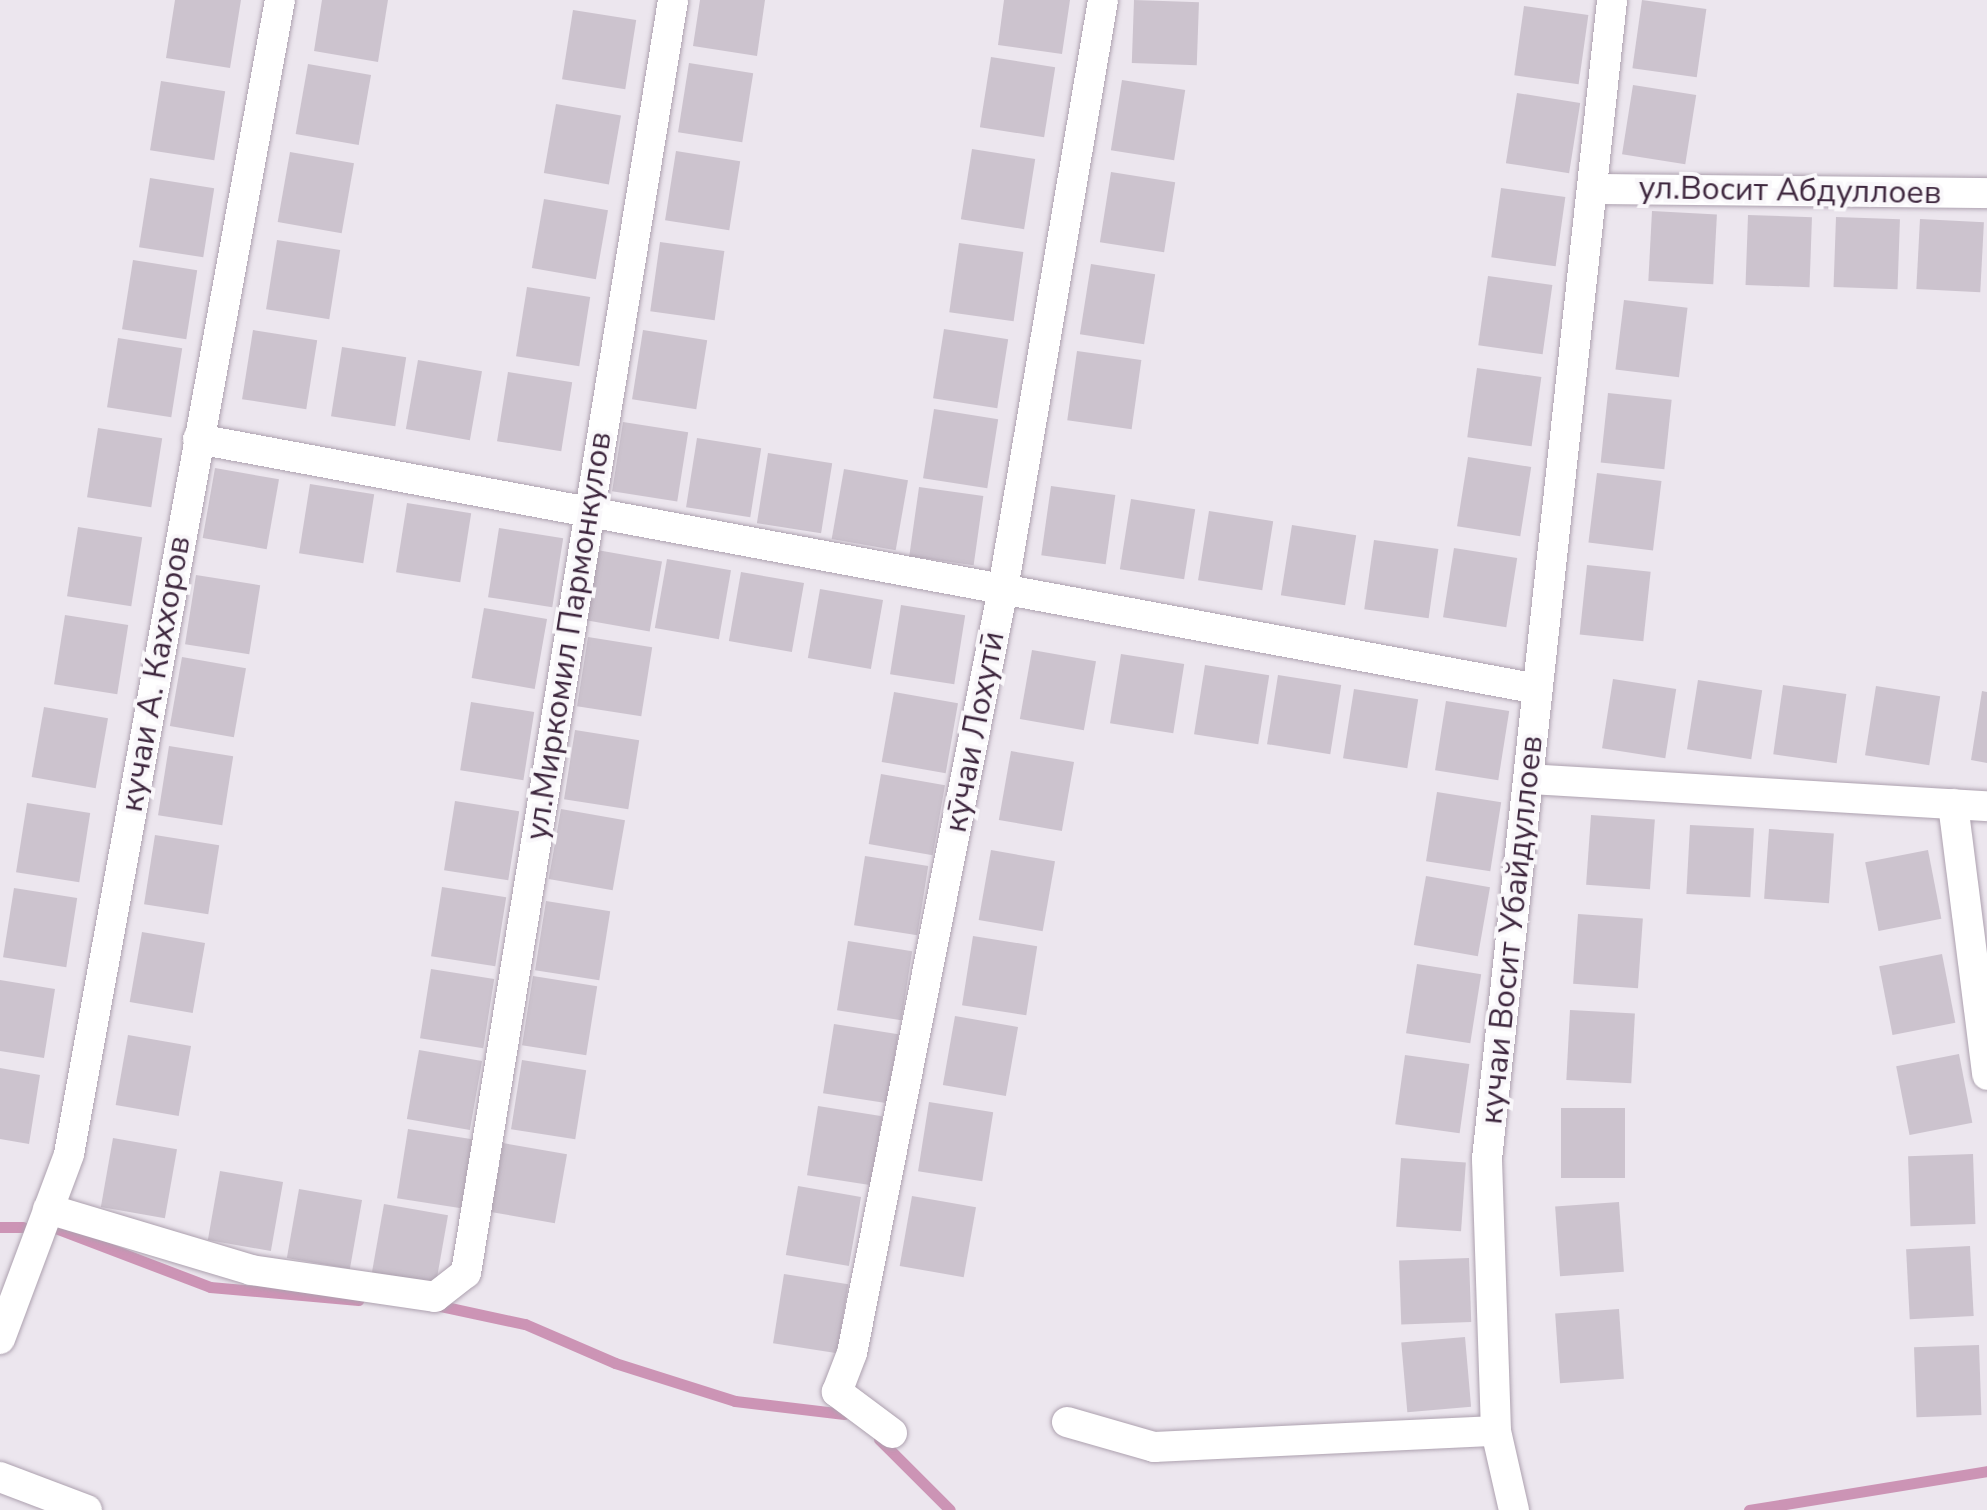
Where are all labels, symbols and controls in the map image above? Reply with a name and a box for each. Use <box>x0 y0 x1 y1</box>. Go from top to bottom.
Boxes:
street label: ул.Восит Абдуллоев <box>1638 169 1942 213</box>
street label: ул.Миркомил Пармонкулов <box>518 429 620 843</box>
street label: кучаи А. Каххоров <box>113 533 199 815</box>
street label: кӯчаи Лохутӣ <box>937 628 1013 836</box>
street label: кучаи Восит Убайдуллоев <box>1472 734 1552 1126</box>

